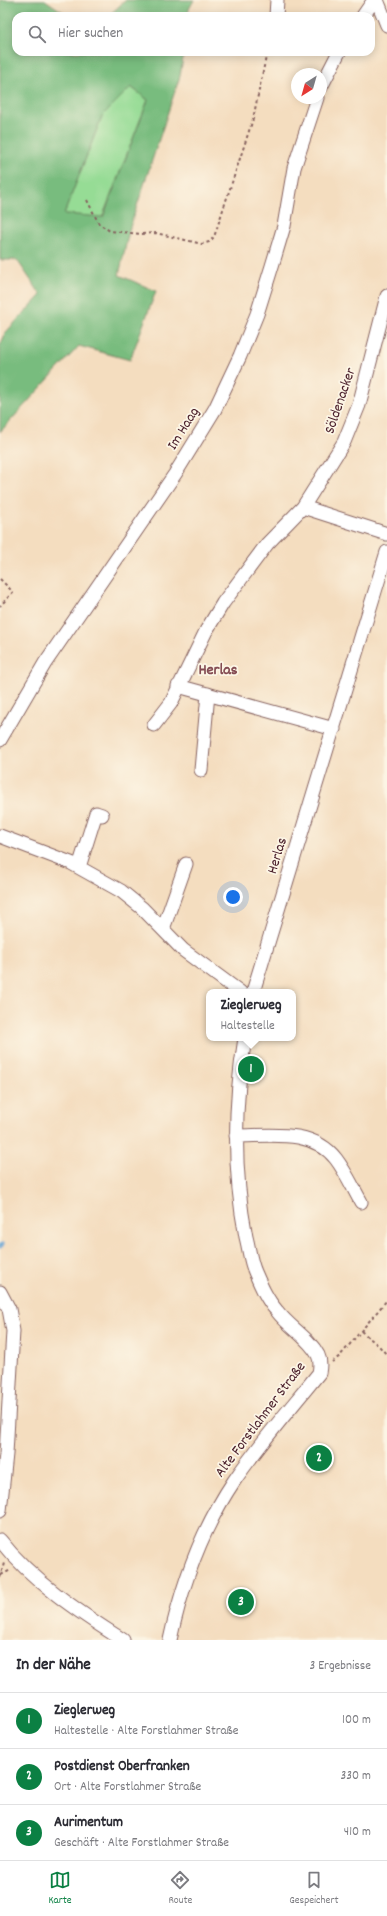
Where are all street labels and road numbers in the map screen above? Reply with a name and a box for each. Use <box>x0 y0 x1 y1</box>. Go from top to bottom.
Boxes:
street label: Söldenacker <box>319 364 363 437</box>
street label: Im Haag <box>162 403 206 455</box>
street label: Herlas <box>262 835 294 877</box>
street label: Alte Forstlahmer Straße <box>210 1357 312 1483</box>

